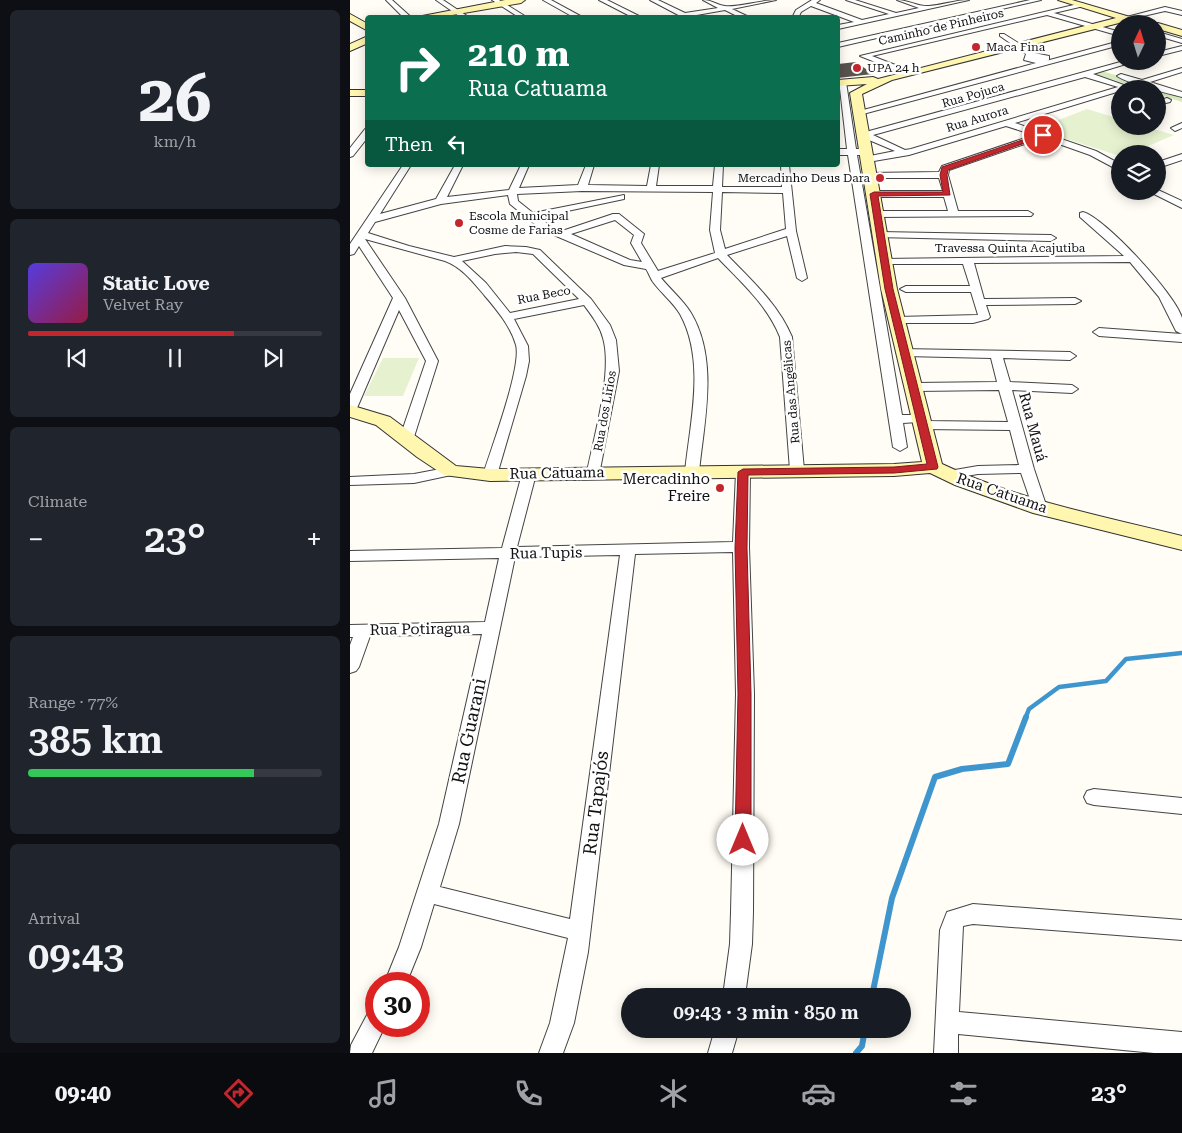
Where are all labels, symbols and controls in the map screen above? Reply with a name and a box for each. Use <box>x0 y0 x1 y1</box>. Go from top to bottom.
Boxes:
street label: Caminho de Pinheiros <box>877 6 1005 48</box>
north arrow <box>1111 15 1166 70</box>
map controls <box>1111 15 1166 200</box>
text: 210 m <box>468 34 569 75</box>
icon: right <box>385 35 450 100</box>
place label: Maca Fina <box>986 40 1046 54</box>
marker: Maca Fina <box>970 41 982 53</box>
text: 26 <box>139 61 211 137</box>
place label: UPA 24 h <box>867 61 920 75</box>
marker: UPA 24 h <box>851 62 863 74</box>
text: Rua Catuama <box>468 76 607 101</box>
street label: Rua Pojuca <box>940 79 1006 111</box>
button: search <box>1111 80 1166 135</box>
street label: Rua Aurora <box>944 103 1010 135</box>
pin <box>1022 114 1064 156</box>
icon: arrive <box>1029 121 1057 149</box>
icon: left <box>443 130 471 158</box>
text: km/h <box>154 132 196 151</box>
text: Then <box>385 133 433 156</box>
button: layers <box>1111 145 1166 200</box>
place label: Mercadinho Deus Dara <box>738 171 870 185</box>
marker: Mercadinho Deus Dara <box>874 172 886 184</box>
place label: Escola Municipal Cosme de Farias <box>469 209 569 237</box>
marker: Escola Municipal Cosme de Farias <box>453 217 465 229</box>
street label: Travessa Quinta Acajutiba <box>935 241 1086 255</box>
text: Static Love <box>103 272 210 295</box>
street label: Rua Beco <box>516 283 572 307</box>
text: Velvet Ray <box>103 295 183 314</box>
street label: Rua das Angélicas <box>779 339 802 444</box>
icon: previous <box>63 344 91 372</box>
icon: pause <box>161 344 189 372</box>
icon: next <box>259 344 287 372</box>
street label: Rua dos Lirios <box>591 369 619 453</box>
street label: Rua Mauá <box>1015 390 1051 464</box>
street label: Rua Catuama <box>509 463 605 483</box>
street label: Rua Catuama <box>954 469 1050 517</box>
place label: Mercadinho Freire <box>622 470 710 505</box>
marker: Mercadinho Freire <box>714 482 726 494</box>
text: Climate <box>28 492 87 511</box>
text: 23° <box>144 517 206 561</box>
text: − <box>28 523 44 556</box>
text: + <box>306 523 322 556</box>
street label: Rua Tupis <box>510 543 582 563</box>
street label: Rua Potiragua <box>370 619 470 639</box>
street label: Rua Guarani <box>447 676 490 786</box>
text: Range · 77% <box>28 693 118 712</box>
text: 385 km <box>28 718 163 762</box>
street label: Rua Tapajós <box>579 750 612 856</box>
position arrow <box>716 813 768 865</box>
text: Arrival <box>28 909 80 928</box>
text: 09:43 <box>28 934 124 978</box>
speed limit sign: 30 <box>365 972 430 1037</box>
text: 09:43 · 3 min · 850 m <box>673 1001 859 1024</box>
icon: directions <box>221 1076 256 1111</box>
icon: music <box>366 1076 401 1111</box>
icon: phone <box>511 1076 546 1111</box>
icon: climate <box>656 1076 691 1111</box>
icon: car <box>801 1076 836 1111</box>
icon: filters <box>946 1076 981 1111</box>
text: 09:40 <box>55 1081 111 1106</box>
text: 23° <box>1091 1081 1127 1106</box>

